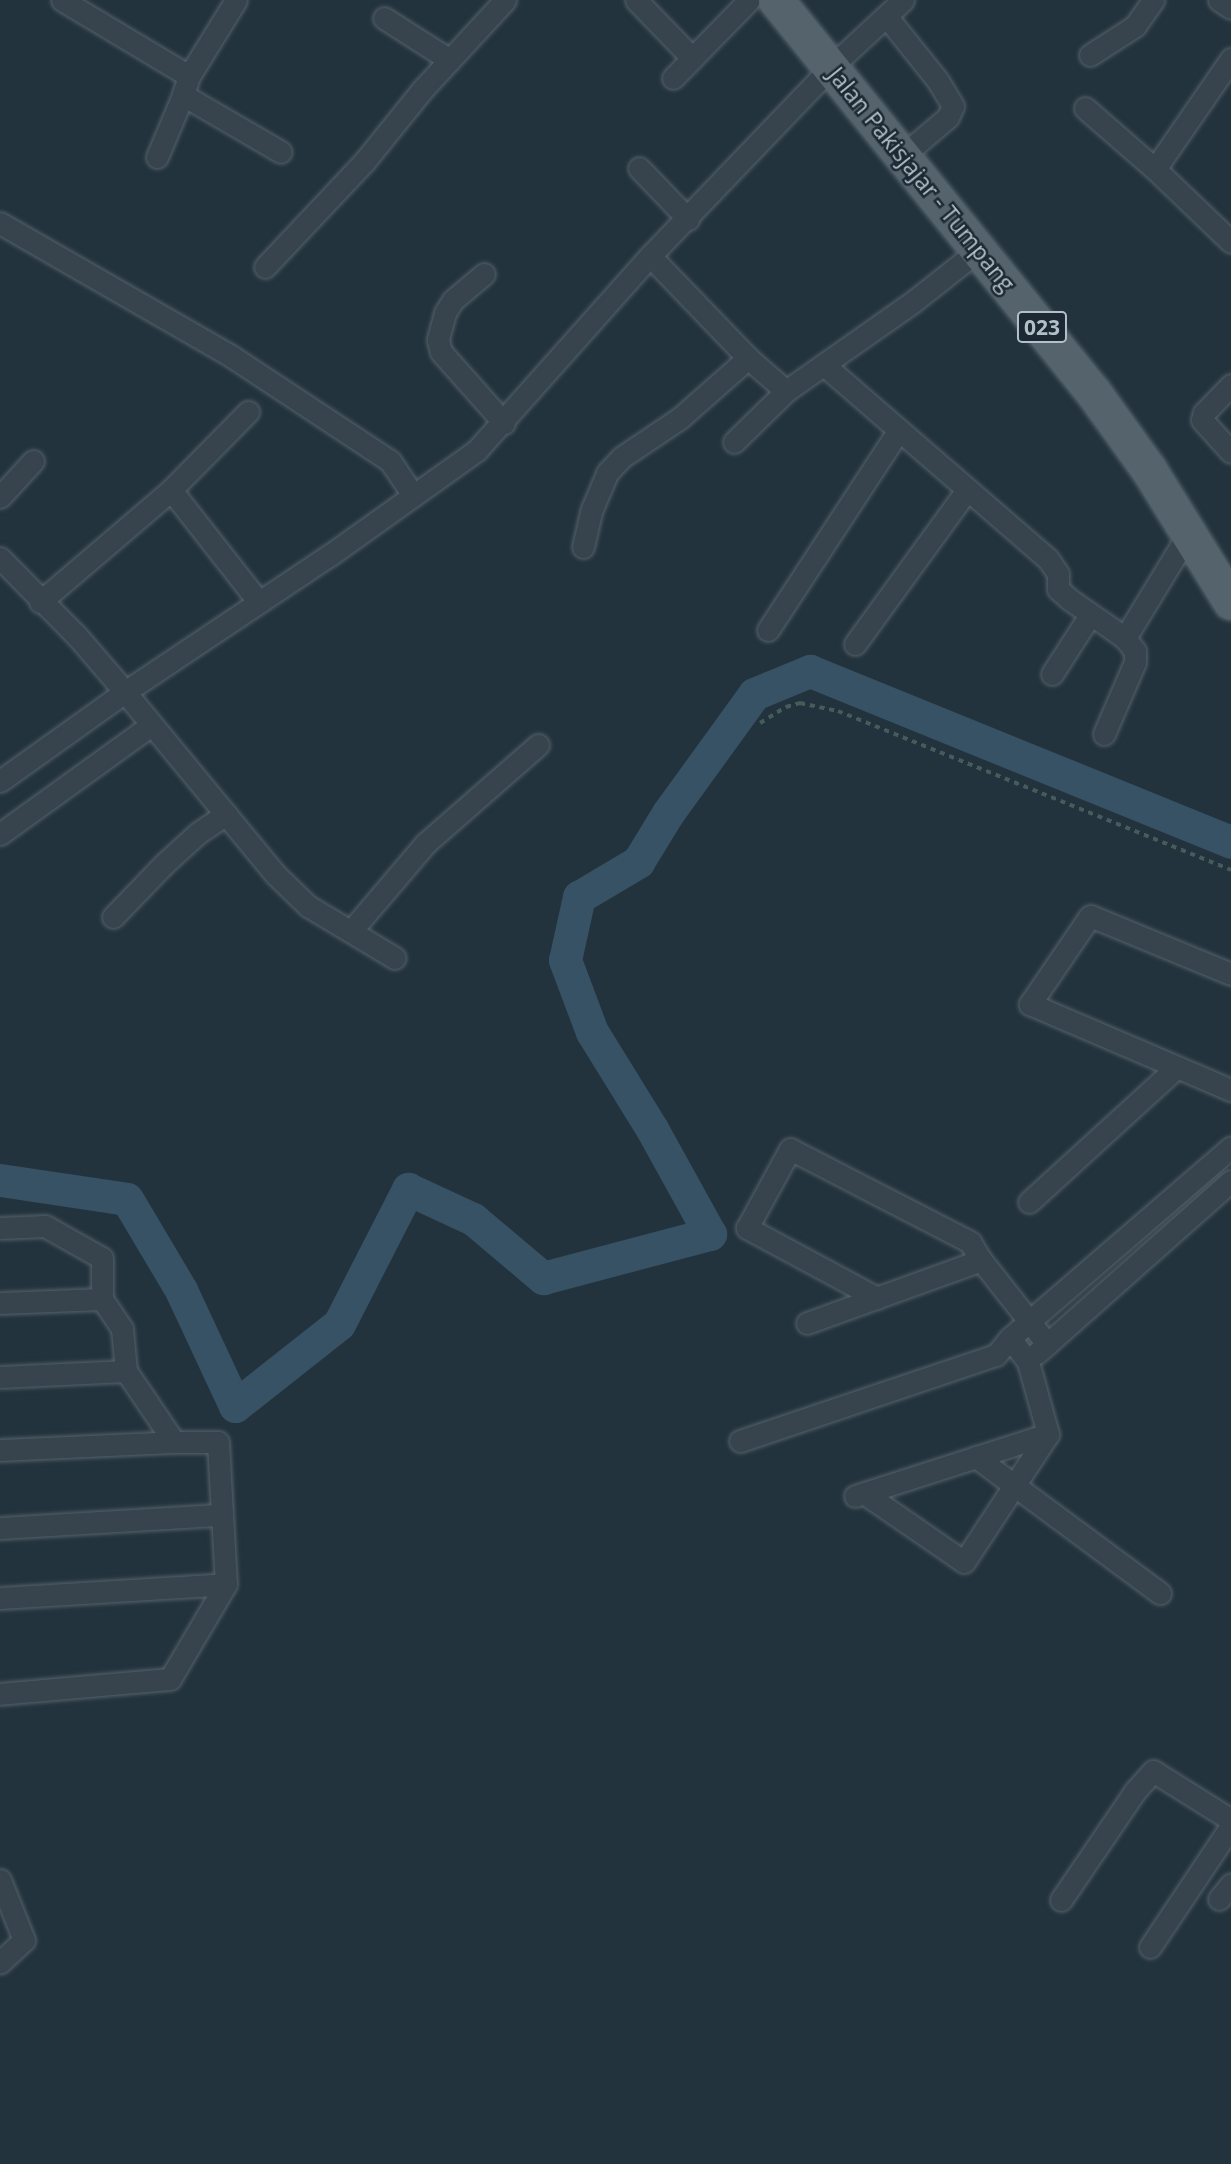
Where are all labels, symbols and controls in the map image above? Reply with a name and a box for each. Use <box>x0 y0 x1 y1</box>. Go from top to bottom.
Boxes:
street label: Jalan Pakisjajar - Tumpang <box>823 61 1021 297</box>
road number: 023 <box>1016 310 1068 344</box>

